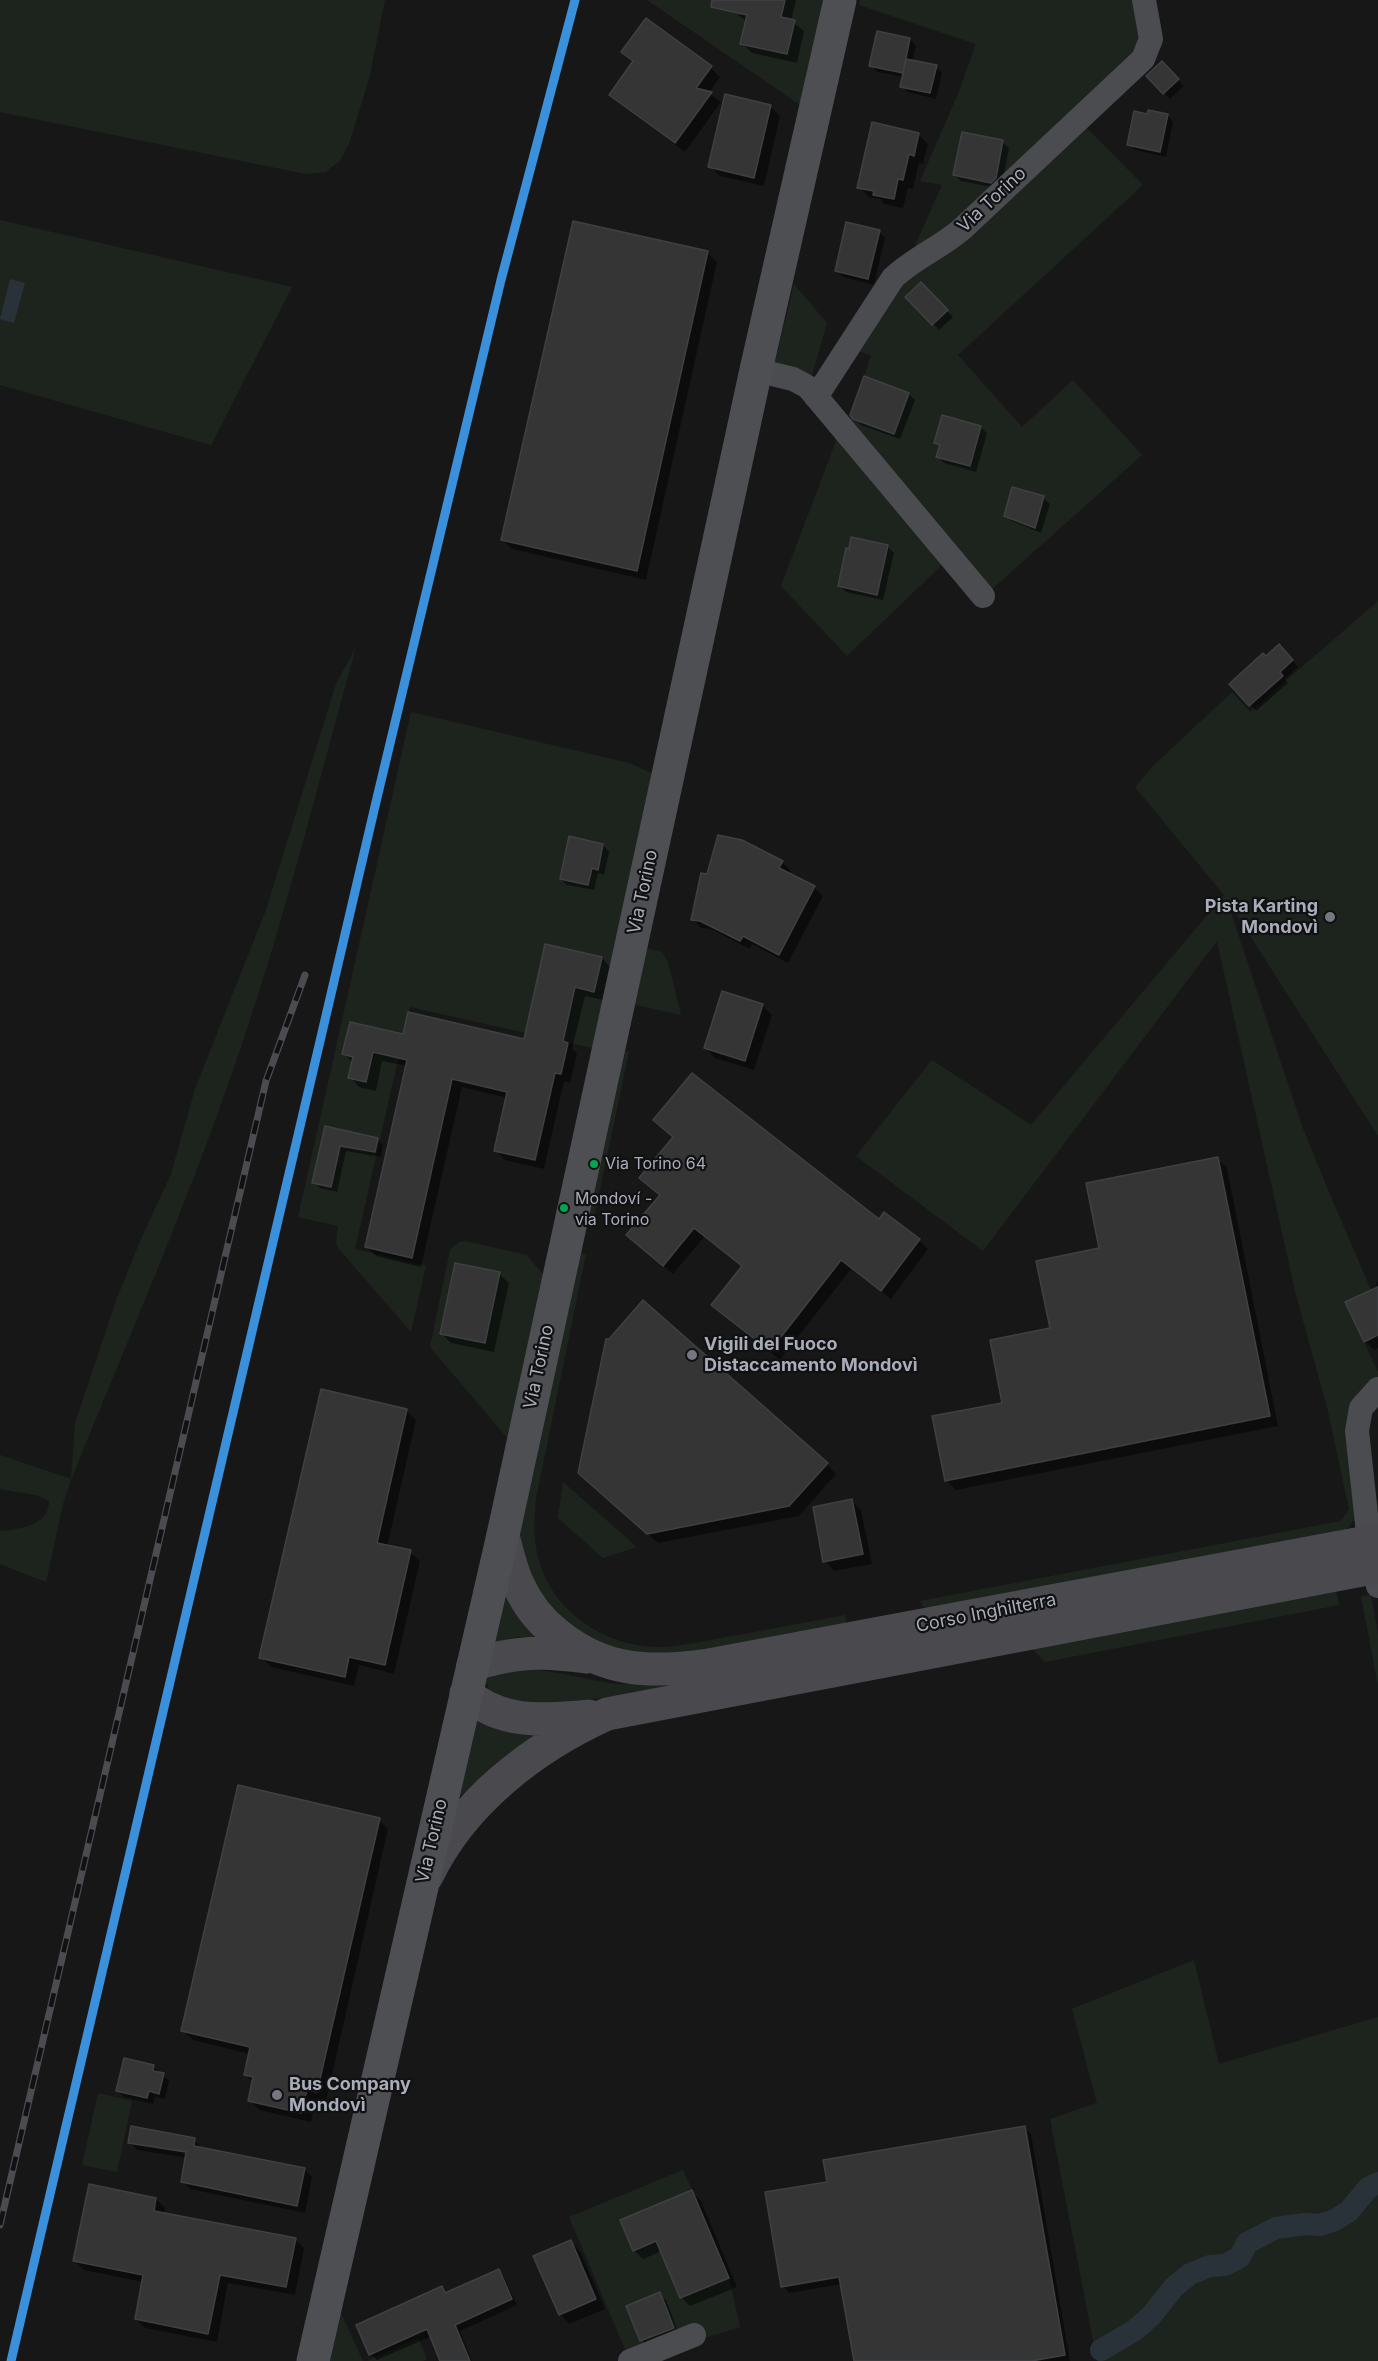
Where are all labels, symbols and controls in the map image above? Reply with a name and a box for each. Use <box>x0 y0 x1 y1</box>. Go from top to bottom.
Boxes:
street label: Via Torino <box>953 163 1031 237</box>
street label: Via Torino <box>624 848 662 936</box>
place label: Pista Karting Mondovì <box>1205 896 1318 938</box>
marker: Pista Karting Mondovì <box>1323 910 1337 924</box>
place label: Via Torino 64 <box>605 1154 706 1174</box>
marker: Via Torino 64 <box>588 1158 600 1170</box>
place label: Mondoví - via Torino <box>575 1189 652 1227</box>
marker: Mondoví - via Torino <box>558 1202 570 1214</box>
street label: Via Torino <box>520 1323 558 1411</box>
place label: Vigili del Fuoco Distaccamento Mondovì <box>704 1334 918 1376</box>
marker: Vigili del Fuoco Distaccamento Mondovì <box>685 1348 699 1362</box>
street label: Corso Inghilterra <box>914 1589 1058 1637</box>
street label: Via Torino <box>412 1797 452 1885</box>
place label: Bus Company Mondovì <box>289 2074 411 2116</box>
marker: Bus Company Mondovì <box>270 2088 284 2102</box>

